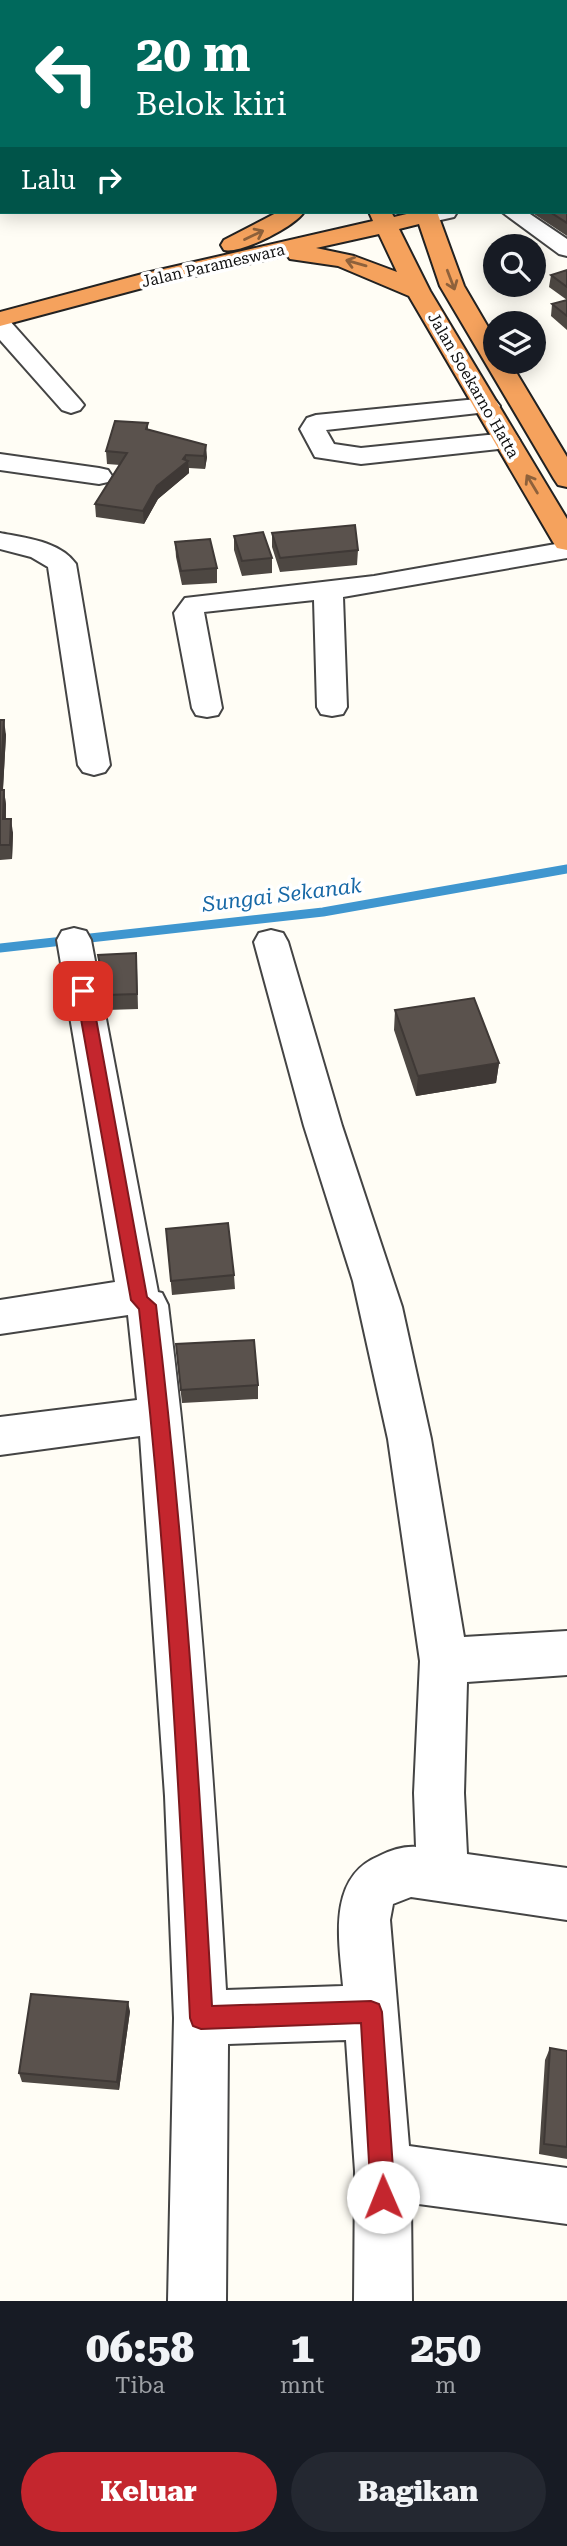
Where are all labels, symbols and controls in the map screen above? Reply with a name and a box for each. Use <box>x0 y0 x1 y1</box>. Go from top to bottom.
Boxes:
text: 20 m <box>136 26 251 83</box>
icon: left <box>21 28 112 119</box>
text: Belok kiri <box>136 85 287 123</box>
icon: right <box>90 161 128 199</box>
text: Lalu <box>21 165 76 195</box>
one-way arrow <box>243 227 264 241</box>
map controls <box>483 234 546 374</box>
button: search <box>483 234 546 297</box>
street label: Jalan Parameswara <box>140 240 287 291</box>
one-way arrow <box>346 256 368 269</box>
one-way arrow <box>445 269 458 291</box>
street label: Jalan Soekarno Hatta <box>424 309 523 462</box>
button: layers <box>483 311 546 374</box>
one-way arrow <box>525 474 539 494</box>
water label: Sungai Sekanak <box>200 873 364 917</box>
pin <box>53 961 113 1021</box>
icon: arrive <box>64 972 102 1010</box>
position arrow <box>346 2160 420 2234</box>
text: 06:58 <box>86 2323 194 2372</box>
text: 1 <box>290 2323 314 2372</box>
text: 250 <box>410 2323 481 2372</box>
text: Tiba <box>115 2372 165 2399</box>
text: mnt <box>280 2372 324 2399</box>
text: m <box>435 2372 456 2399</box>
button: Keluar <box>21 2452 277 2532</box>
button: Bagikan <box>291 2452 546 2532</box>

